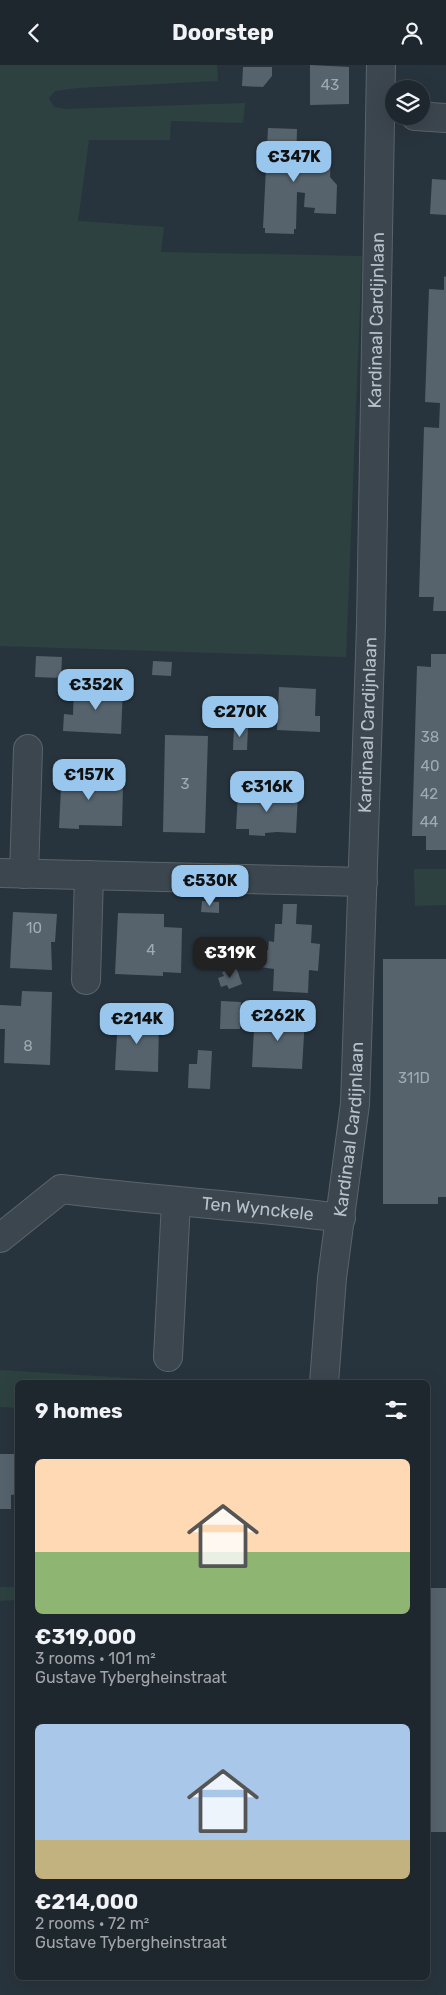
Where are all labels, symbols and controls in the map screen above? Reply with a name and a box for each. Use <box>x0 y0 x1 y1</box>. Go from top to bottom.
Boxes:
icon: back <box>20 19 48 47</box>
text: Doorstep <box>172 19 274 46</box>
icon: person <box>398 19 426 47</box>
house number: 43 <box>321 76 339 94</box>
map controls <box>385 80 430 125</box>
button: layers <box>385 80 430 125</box>
pin: €347K <box>259 141 329 183</box>
text: €347K <box>267 147 321 166</box>
street label: Kardinaal Cardijnlaan <box>364 232 389 408</box>
street label: Kardinaal Cardijnlaan <box>354 637 382 814</box>
pin: €352K <box>61 669 131 711</box>
text: €352K <box>69 675 123 694</box>
pin: €270K <box>205 695 275 738</box>
text: €270K <box>213 702 267 721</box>
house number: 38 <box>421 728 439 746</box>
house number: 40 <box>421 757 439 775</box>
pin: €157K <box>54 759 124 801</box>
text: €157K <box>64 765 114 784</box>
pin: €316K <box>232 771 302 813</box>
house number: 3 <box>180 775 190 793</box>
text: €316K <box>241 777 293 796</box>
house number: 42 <box>420 785 438 803</box>
house number: 44 <box>420 813 438 831</box>
pin: €530K <box>175 865 245 907</box>
text: €530K <box>183 871 237 890</box>
house number: 10 <box>26 919 42 937</box>
pin: €319K <box>195 937 265 979</box>
house number: 4 <box>146 941 156 959</box>
text: €319K <box>204 943 256 962</box>
pin: €262K <box>243 999 313 1042</box>
pin: €214K <box>102 1003 172 1045</box>
text: €262K <box>251 1006 305 1025</box>
text: €214K <box>111 1009 163 1028</box>
house number: 8 <box>23 1037 33 1055</box>
street label: Kardinaal Cardijnlaan <box>329 1041 368 1218</box>
house number: 311D <box>398 1069 430 1087</box>
street label: Ten Wynckele <box>201 1192 315 1226</box>
icon: filters <box>382 1396 410 1424</box>
text: 9 homes <box>35 1398 123 1423</box>
icon: home <box>178 1491 268 1581</box>
text: €319,000 <box>35 1624 136 1649</box>
text: 3 rooms · 101 m² <box>35 1649 156 1668</box>
text: Gustave Tybergheinstraat <box>35 1668 227 1687</box>
icon: home <box>178 1756 268 1846</box>
text: €214,000 <box>35 1889 138 1914</box>
text: 2 rooms · 72 m² <box>35 1914 149 1933</box>
text: Gustave Tybergheinstraat <box>35 1933 227 1952</box>

